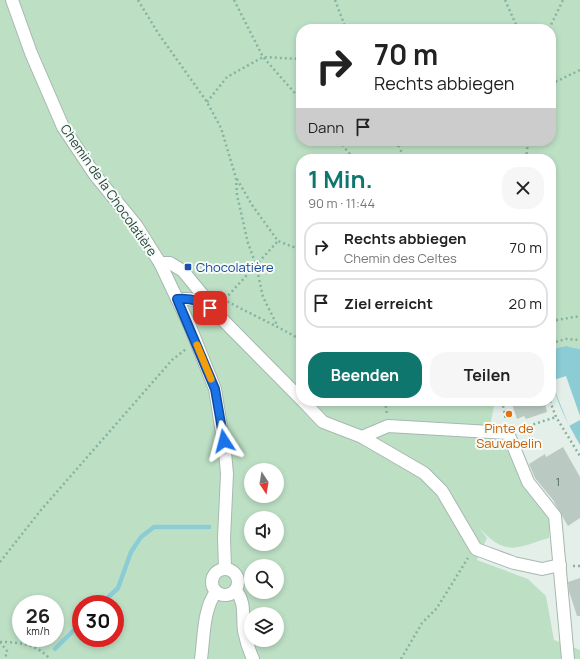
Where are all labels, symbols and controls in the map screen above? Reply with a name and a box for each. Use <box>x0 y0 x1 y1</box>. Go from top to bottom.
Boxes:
text: 70 m <box>374 35 438 73</box>
icon: right <box>308 40 360 92</box>
text: Rechts abbiegen <box>374 71 514 95</box>
icon: arrive <box>352 116 374 138</box>
text: Dann <box>308 117 344 138</box>
street label: Chemin de la Chocolatière <box>57 120 162 260</box>
text: 1 Min. <box>308 162 373 195</box>
button: close <box>502 167 544 209</box>
text: 90 m · 11:44 <box>308 194 375 212</box>
text: Rechts abbiegen <box>344 228 466 249</box>
icon: right <box>310 236 332 258</box>
text: 70 m <box>510 237 542 258</box>
text: Chemin des Celtes <box>344 249 457 267</box>
place label: Chocolatière <box>196 258 274 276</box>
marker: Chocolatière <box>183 262 193 272</box>
pin <box>193 291 227 325</box>
icon: arrive <box>310 292 332 314</box>
text: Ziel erreicht <box>344 293 433 314</box>
text: 20 m <box>509 293 542 314</box>
icon: arrive <box>199 297 221 319</box>
button: Beenden <box>308 352 422 398</box>
button: Teilen <box>430 352 544 398</box>
marker: Pinte de Sauvabelin <box>504 409 514 419</box>
place label: Pinte de Sauvabelin <box>476 419 542 452</box>
position arrow <box>203 420 245 462</box>
north arrow <box>244 463 284 503</box>
map controls <box>244 463 284 647</box>
house number: 1 <box>556 474 560 489</box>
button: sound <box>244 511 284 551</box>
button: search <box>244 559 284 599</box>
speed limit sign: 30 <box>72 595 124 647</box>
text: 26 <box>26 602 50 629</box>
button: layers <box>244 607 284 647</box>
text: km/h <box>26 624 50 638</box>

